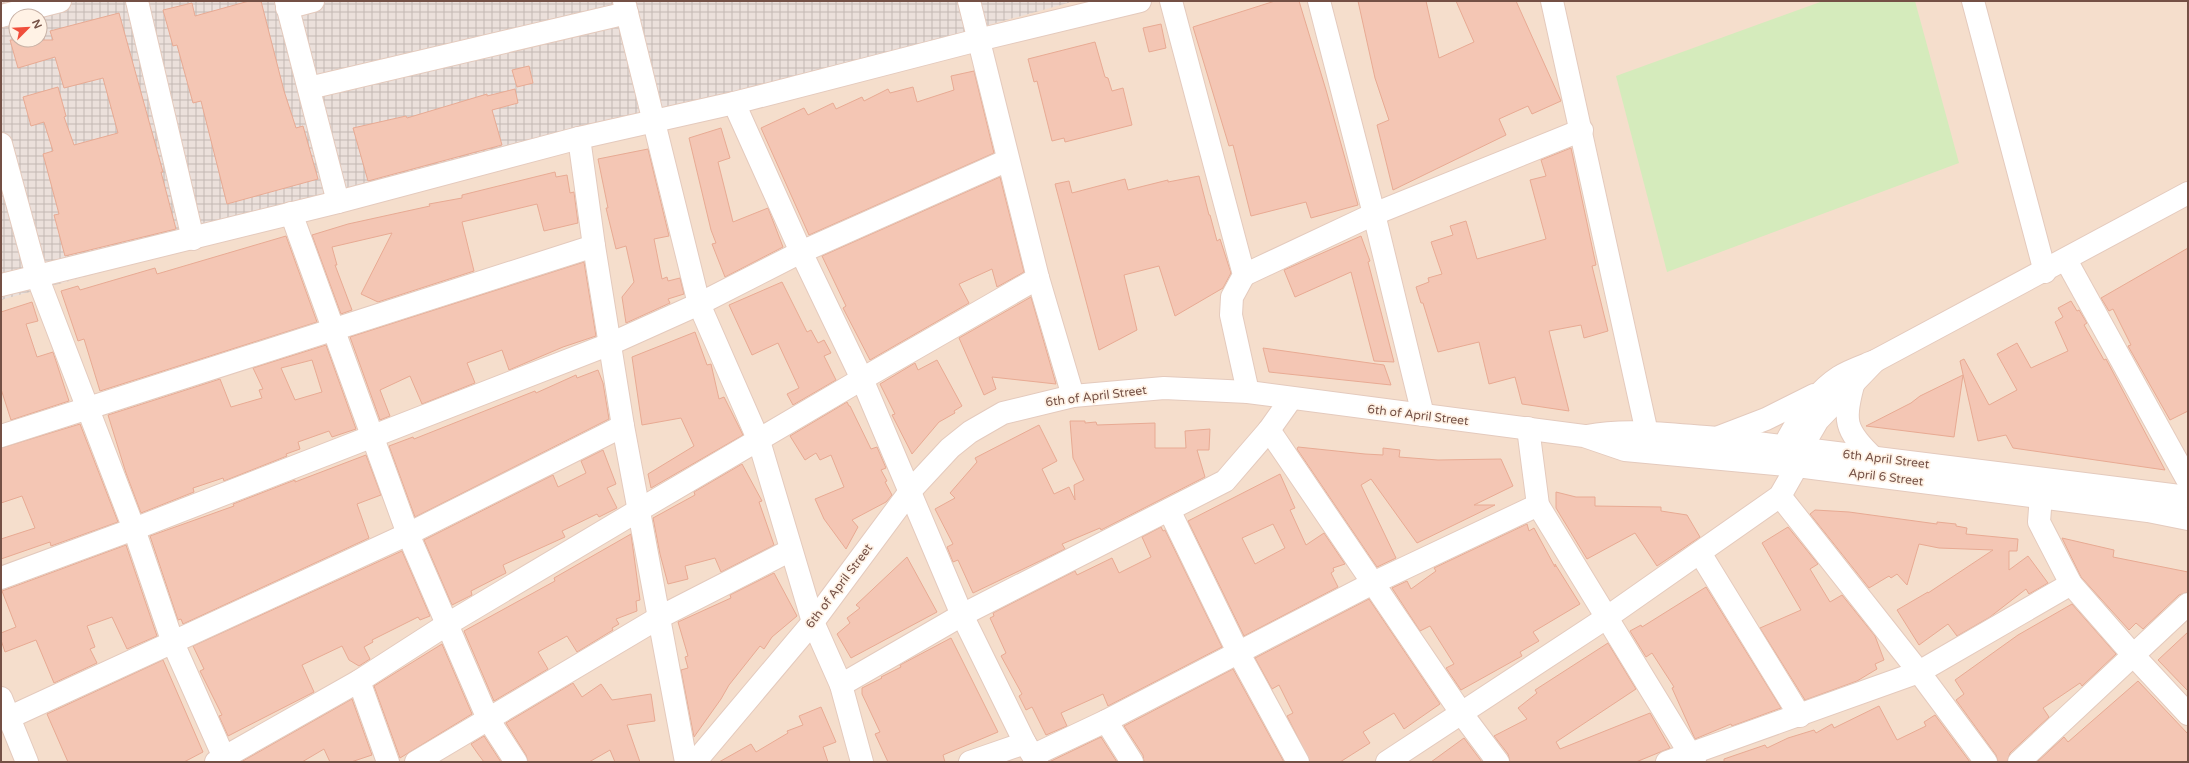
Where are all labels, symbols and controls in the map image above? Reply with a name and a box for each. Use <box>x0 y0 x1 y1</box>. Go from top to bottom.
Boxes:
north arrow <box>8 8 48 48</box>
text: N <box>29 17 44 31</box>
street label: 6th of April Street <box>1045 383 1148 409</box>
street label: 6th of April Street <box>1367 402 1470 428</box>
street label: 6th April Street <box>1842 447 1930 471</box>
street label: April 6 Street <box>1848 465 1925 489</box>
street label: 6th of April Street <box>803 541 876 631</box>

